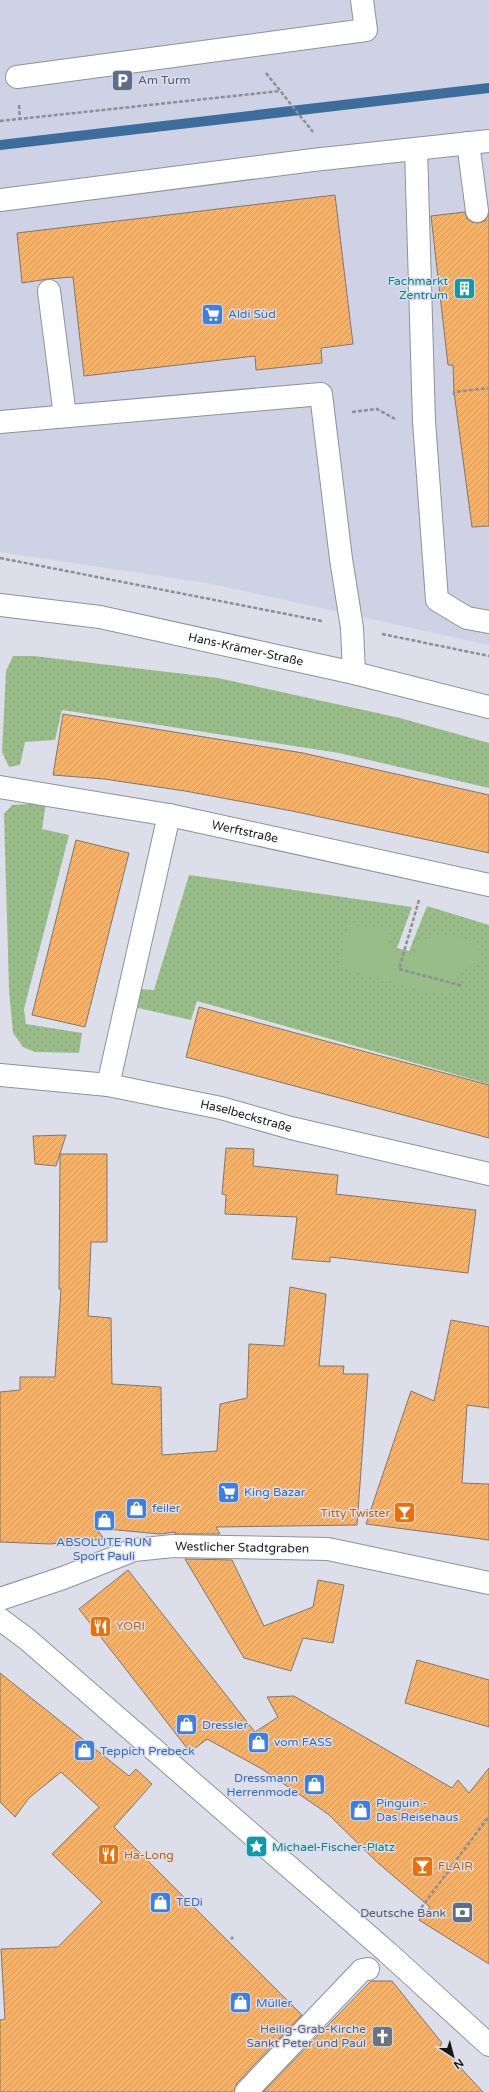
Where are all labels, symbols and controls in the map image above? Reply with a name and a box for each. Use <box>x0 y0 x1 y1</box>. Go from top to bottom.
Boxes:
parking icon: Am Turm <box>109 67 135 93</box>
place label: Am Turm <box>138 73 191 87</box>
place label: Fachmarkt Zentrum <box>388 274 448 302</box>
building icon: Fachmarkt Zentrum <box>451 275 477 301</box>
supermarket icon: Aldi Süd <box>200 301 226 327</box>
place label: Aldi Süd <box>228 307 276 321</box>
street label: Hans-Krämer-Straße <box>187 630 305 669</box>
street label: Werftstraße <box>210 818 280 846</box>
street label: Haselbeckstraße <box>199 1097 294 1135</box>
supermarket icon: King Bazar <box>216 1479 242 1505</box>
place label: King Bazar <box>244 1485 306 1499</box>
shop icon: feiler <box>124 1495 150 1521</box>
bar icon: Titty Twister <box>392 1500 418 1526</box>
place label: feiler <box>152 1501 181 1515</box>
place label: Titty Twister <box>321 1506 390 1520</box>
shop icon: ABSOLUTE RUN Sport Pauli <box>91 1508 117 1534</box>
place label: ABSOLUTE RUN Sport Pauli <box>56 1535 152 1563</box>
street label: Westlicher Stadtgraben <box>175 1539 309 1556</box>
restaurant icon: YORI <box>88 1613 114 1639</box>
place label: YORI <box>116 1619 145 1633</box>
shop icon: Dressler <box>174 1712 200 1738</box>
place label: Dressler <box>202 1718 248 1732</box>
shop icon: vom FASS <box>246 1729 272 1755</box>
place label: vom FASS <box>274 1735 332 1749</box>
shop icon: Teppich Prebeck <box>71 1738 97 1764</box>
place label: Teppich Prebeck <box>100 1744 195 1758</box>
place label: Dressmann Herrenmode <box>227 1771 298 1799</box>
shop icon: Dressmann Herrenmode <box>301 1772 327 1798</box>
place label: Pinguin - Das Reisehaus <box>376 1796 459 1824</box>
shop icon: Pinguin - Das Reisehaus <box>347 1797 373 1823</box>
place icon: Michael-Fischer-Platz <box>244 1834 270 1860</box>
place label: Michael-Fischer-Platz <box>272 1840 395 1854</box>
restaurant icon: Ha-Long <box>96 1842 122 1868</box>
place label: Ha-Long <box>124 1848 174 1862</box>
bar icon: FLAIR <box>409 1853 435 1879</box>
place label: FLAIR <box>438 1859 473 1873</box>
shop icon: TEDi <box>147 1889 173 1915</box>
place label: TEDi <box>176 1895 203 1909</box>
bank icon: Deutsche Bank <box>449 1900 475 1926</box>
place label: Deutsche Bank <box>360 1906 446 1920</box>
shop icon: Müller <box>228 1990 254 2016</box>
place label: Müller <box>256 1996 293 2010</box>
place label: Heilig-Grab-Kirche Sankt Peter und Paul <box>247 2022 366 2050</box>
church icon: Heilig-Grab-Kirche Sankt Peter und Paul <box>369 2023 395 2049</box>
north arrow <box>433 2036 473 2076</box>
text: N <box>451 2056 466 2072</box>

